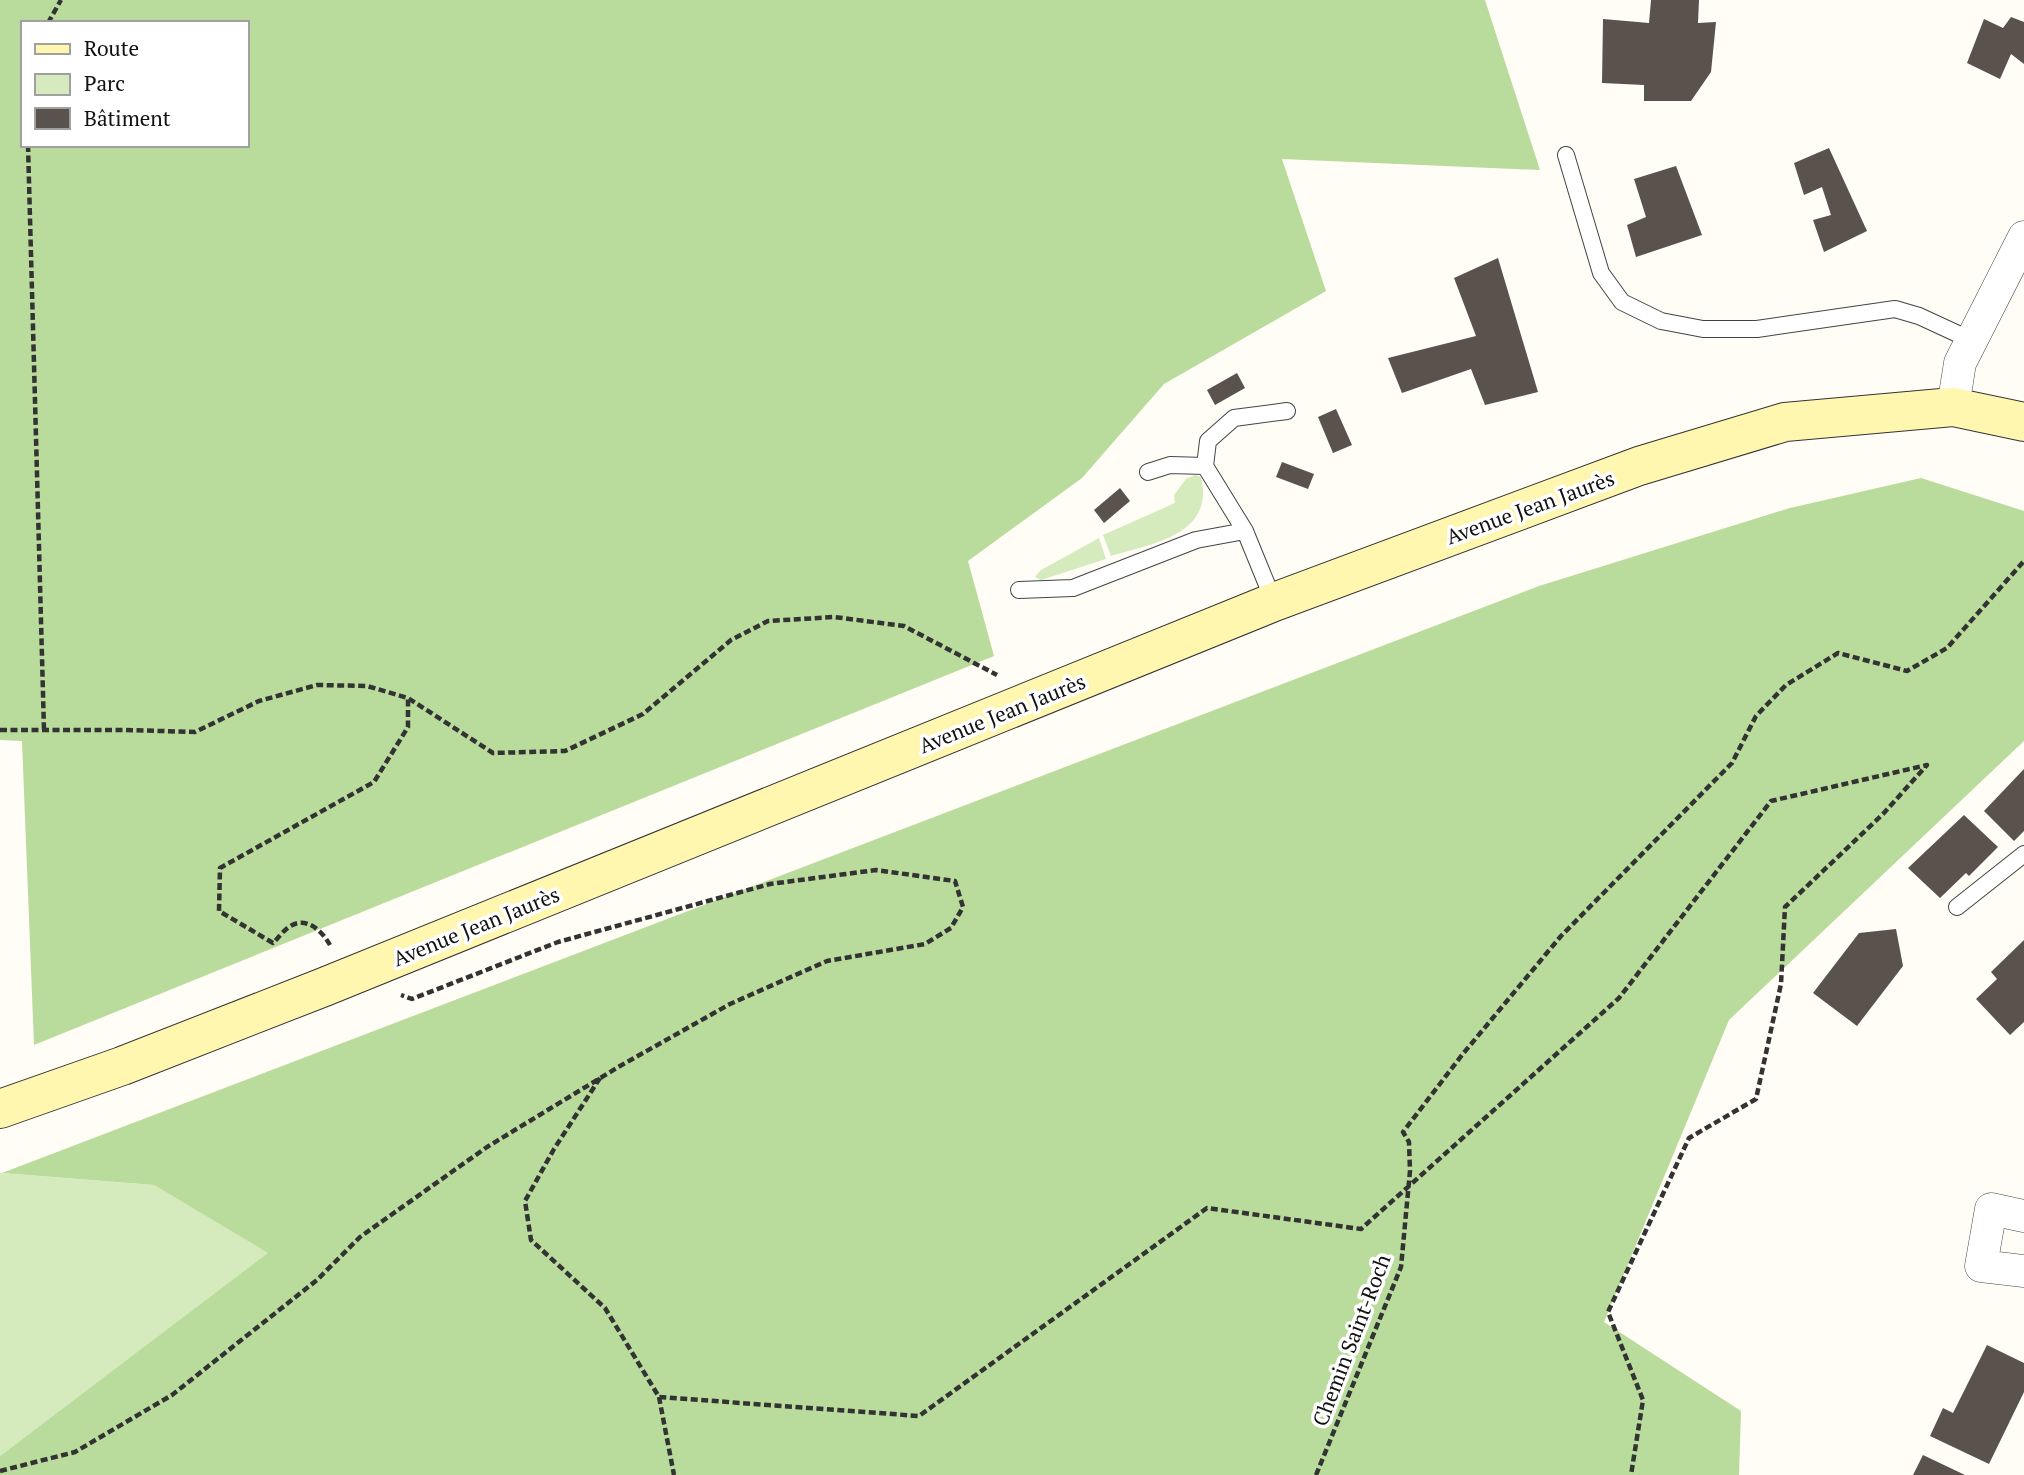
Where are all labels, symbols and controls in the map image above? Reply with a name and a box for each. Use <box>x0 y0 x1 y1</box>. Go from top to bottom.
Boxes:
legend <box>21 21 248 147</box>
text: Route <box>84 34 139 62</box>
text: Parc <box>84 69 125 97</box>
text: Bâtiment <box>84 104 171 132</box>
street label: Avenue Jean Jaurès <box>1442 464 1618 550</box>
street label: Avenue Jean Jaurès <box>915 667 1089 759</box>
street label: Avenue Jean Jaurès <box>389 880 563 972</box>
street label: Chemin Saint-Roch <box>1305 1250 1397 1430</box>

